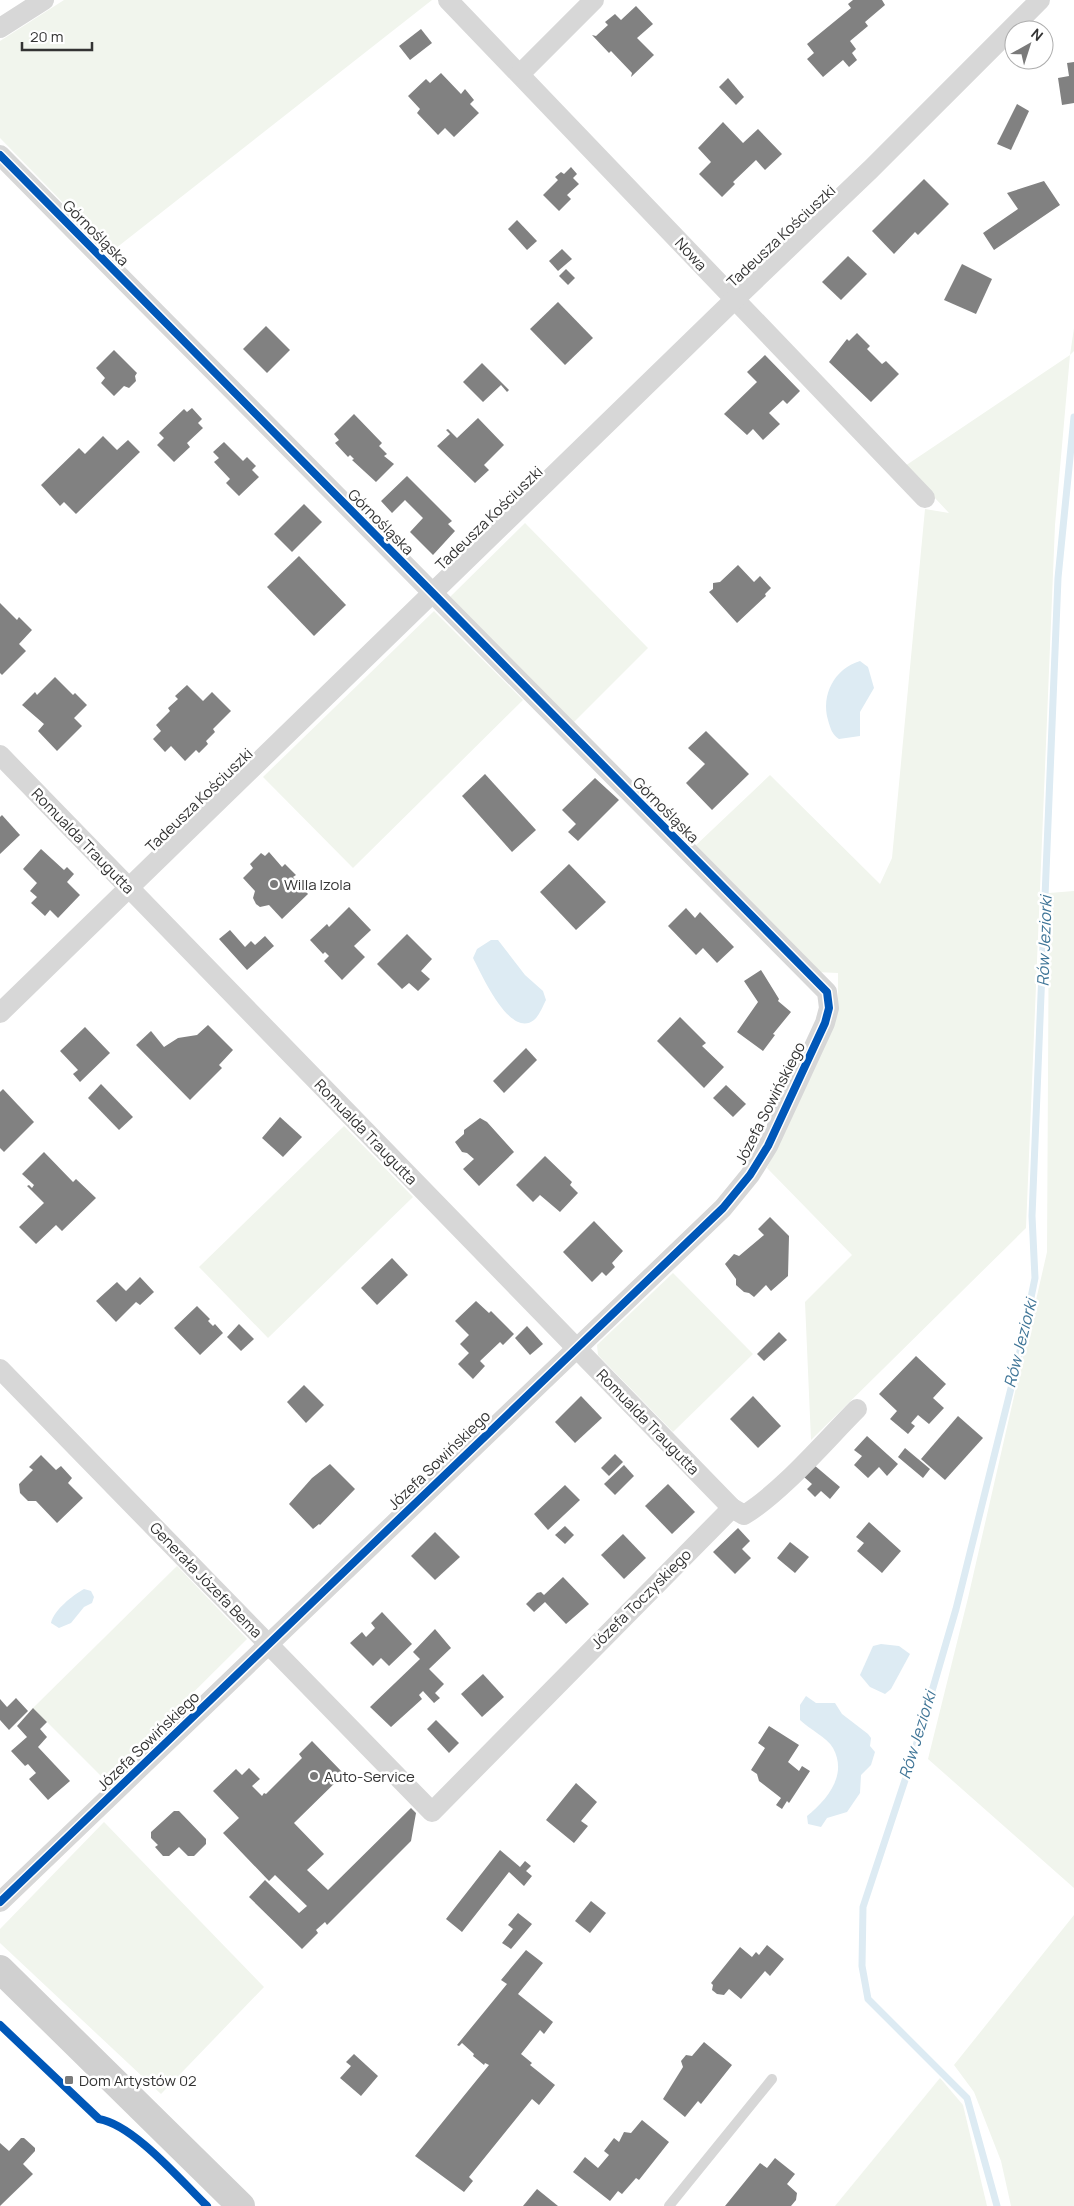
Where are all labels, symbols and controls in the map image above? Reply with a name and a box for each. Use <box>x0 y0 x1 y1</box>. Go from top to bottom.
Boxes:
scale bar <box>22 20 92 52</box>
north arrow <box>1004 20 1054 70</box>
text: N <box>1028 24 1047 45</box>
text: 20 m <box>30 26 63 47</box>
street label: Tadeusza Kościuszki <box>722 180 840 292</box>
street label: Górnośląska <box>58 195 134 271</box>
street label: Nowa <box>670 233 712 275</box>
street label: Tadeusza Kościuszki <box>431 461 547 575</box>
street label: Górnośląska <box>343 484 419 560</box>
street label: Tadeusza Kościuszki <box>141 743 257 857</box>
street label: Górnośląska <box>628 772 704 848</box>
street label: Romualda Traugutta <box>27 783 139 899</box>
place label: Willa Izola <box>284 874 351 895</box>
marker: Willa Izola <box>268 878 280 890</box>
water label: Rów Jeziorki <box>1031 893 1057 987</box>
street label: Józefa Sowińskiego <box>730 1038 810 1168</box>
street label: Romualda Traugutta <box>310 1074 422 1190</box>
water label: Rów Jeziorki <box>998 1294 1042 1390</box>
street label: Romualda Traugutta <box>592 1364 704 1480</box>
street label: Józefa Sowińskiego <box>383 1405 495 1514</box>
street label: Generała Józefa Bema <box>145 1517 267 1643</box>
street label: Józefa Toczyskiego <box>586 1544 696 1654</box>
street label: Józefa Sowińskiego <box>92 1686 204 1795</box>
water label: Rów Jeziorki <box>893 1686 941 1782</box>
place label: Auto-Service <box>324 1766 415 1787</box>
marker: Auto-Service <box>308 1770 320 1782</box>
place label: Dom Artystów 02 <box>79 2070 197 2091</box>
marker: Dom Artystów 02 <box>63 2074 75 2086</box>

